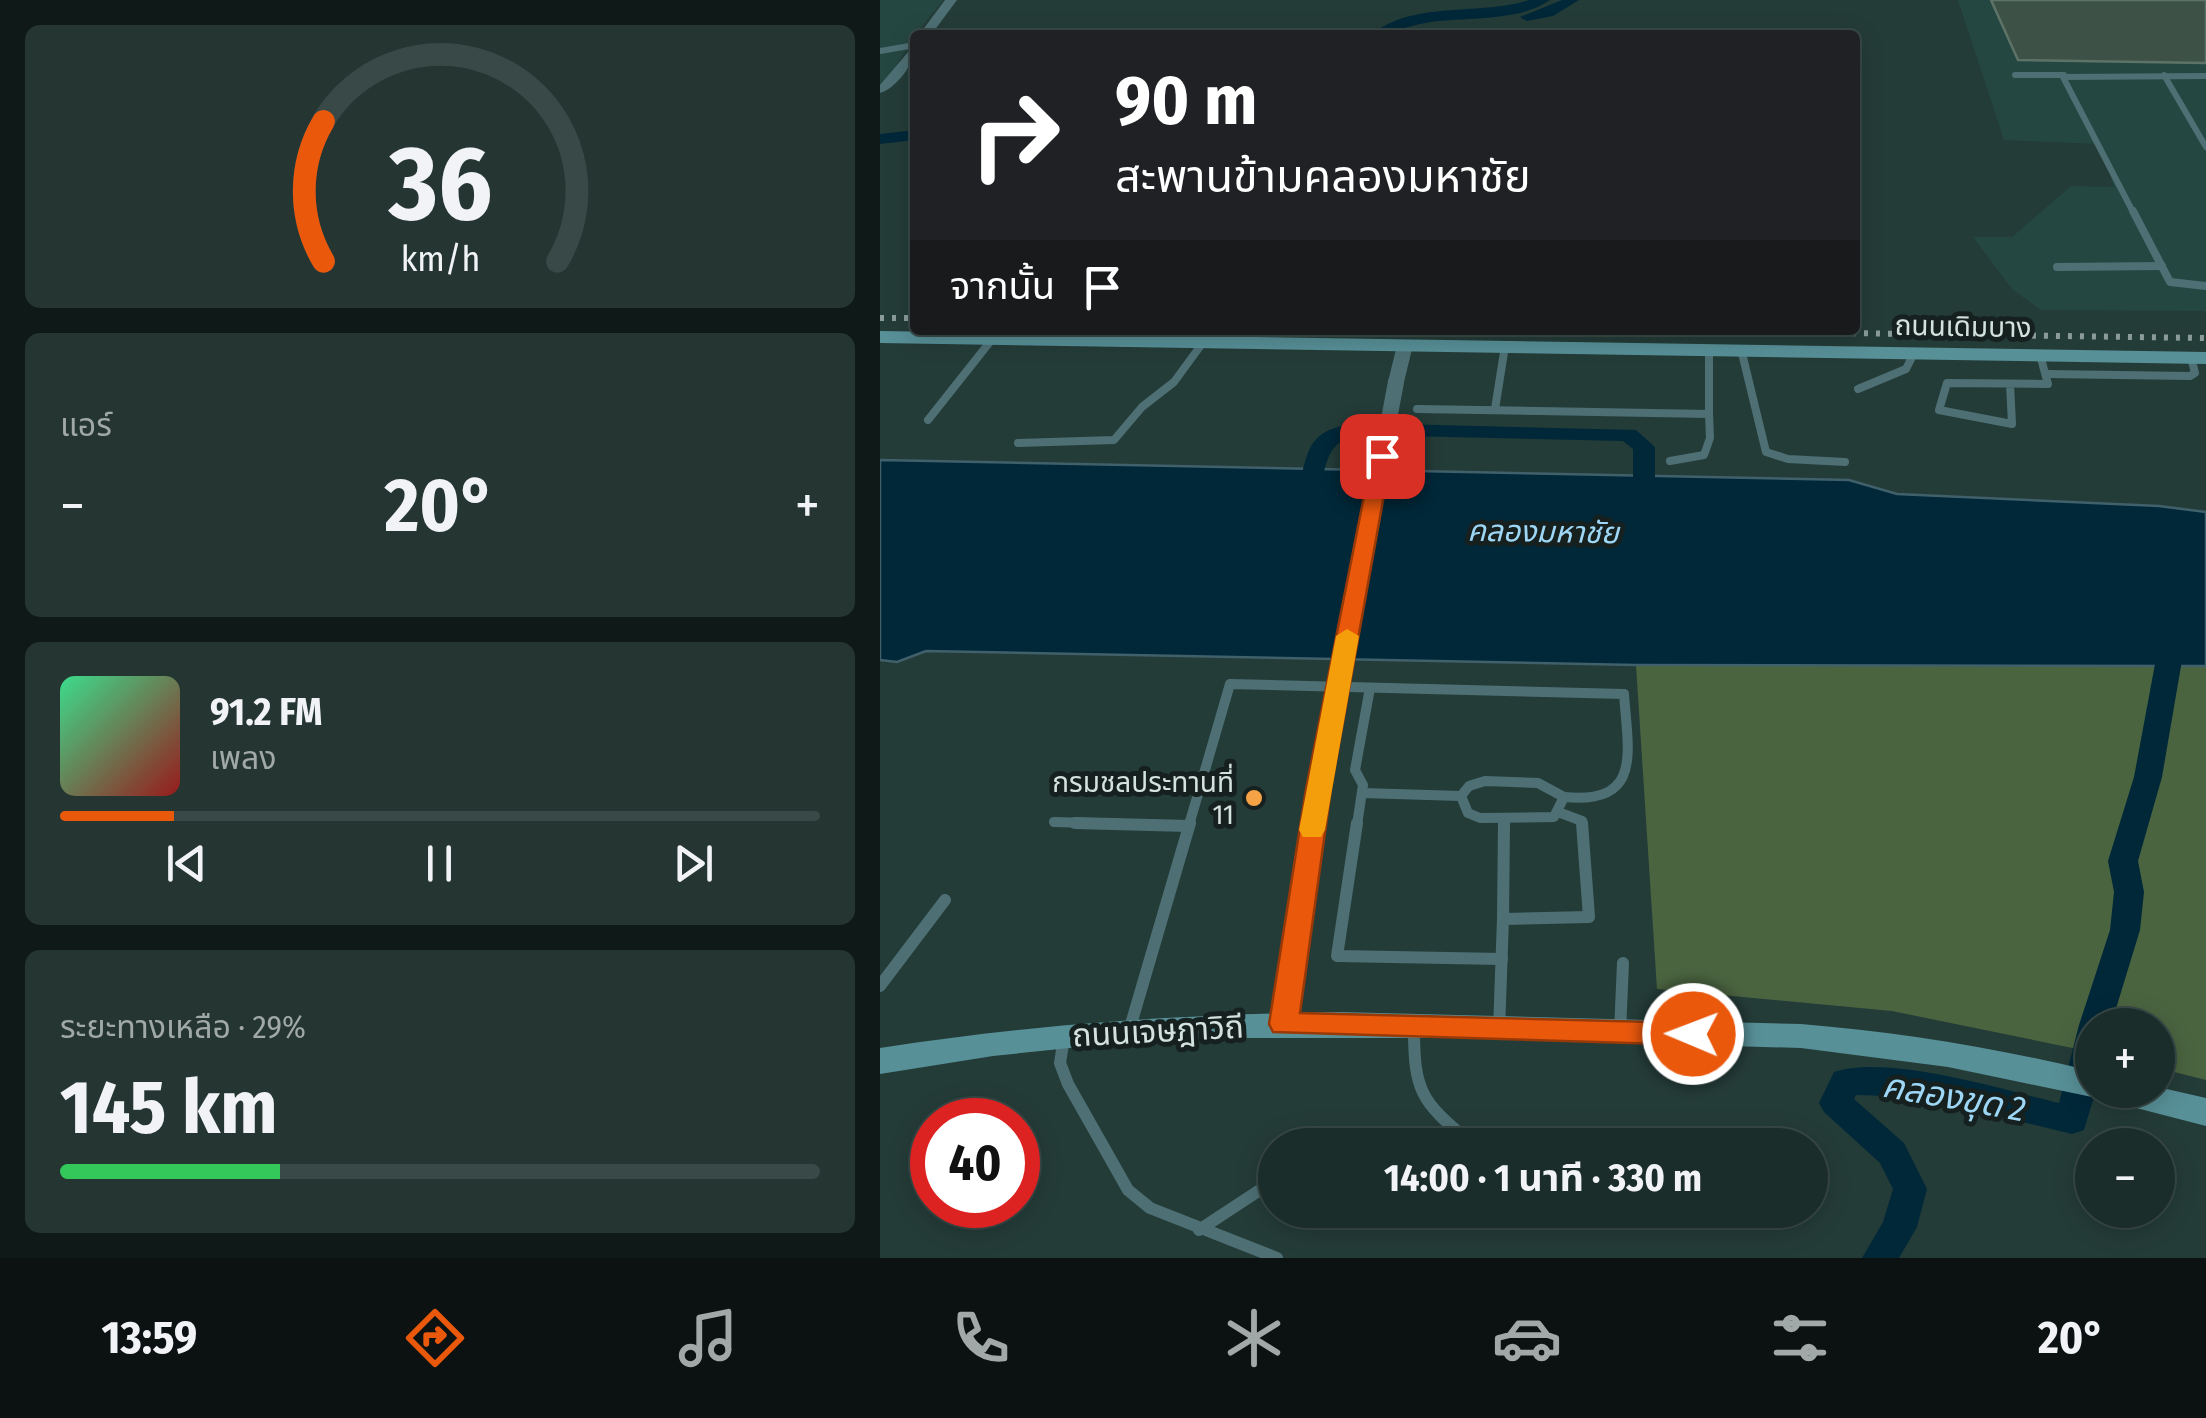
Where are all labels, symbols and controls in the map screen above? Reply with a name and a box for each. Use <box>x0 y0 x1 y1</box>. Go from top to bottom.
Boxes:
text: 90 m <box>1115 59 1257 143</box>
icon: right <box>950 70 1080 200</box>
text: 36 <box>387 122 492 247</box>
text: สะพานข้ามคลองมหาชัย <box>1115 150 1531 204</box>
text: km/h <box>400 238 480 280</box>
icon: arrive <box>1075 260 1130 315</box>
text: จากนั้น <box>950 263 1055 309</box>
street label: ถนนเดิมบาง <box>1894 309 2032 344</box>
text: แอร์ <box>60 406 112 444</box>
pin <box>1340 414 1425 499</box>
icon: arrive <box>1355 429 1410 484</box>
text: 20° <box>385 461 495 551</box>
text: − <box>60 473 85 539</box>
text: + <box>795 473 820 539</box>
water label: คลองมหาชัย <box>1467 513 1621 551</box>
text: 91.2 FM <box>210 689 322 735</box>
text: เพลง <box>210 739 277 777</box>
place label: กรมชลประทานที่ 11 <box>1052 763 1234 831</box>
marker: กรมชลประทานที่ 11 <box>1243 787 1265 809</box>
icon: previous <box>159 836 214 891</box>
icon: pause <box>412 836 467 891</box>
icon: next <box>666 836 721 891</box>
position arrow <box>1641 982 1745 1086</box>
text: ระยะทางเหลือ · 29% <box>60 1008 306 1046</box>
street label: ถนนเจษฎาวิถี <box>1071 1008 1245 1054</box>
map controls <box>2075 1008 2175 1228</box>
button: + <box>2075 1008 2175 1108</box>
text: 145 km <box>60 1063 277 1153</box>
water label: คลองขุด 2 <box>1879 1064 2029 1131</box>
speed limit sign: 40 <box>910 1098 1040 1228</box>
button: − <box>2075 1128 2175 1228</box>
text: 14:00 · 1 นาที · 330 m <box>1384 1155 1702 1201</box>
icon: directions <box>400 1303 470 1373</box>
icon: music <box>673 1303 743 1373</box>
icon: phone <box>946 1303 1016 1373</box>
icon: climate <box>1219 1303 1289 1373</box>
icon: car <box>1492 1303 1562 1373</box>
icon: filters <box>1765 1303 1835 1373</box>
text: 13:59 <box>101 1311 197 1365</box>
text: 20° <box>2038 1311 2104 1365</box>

